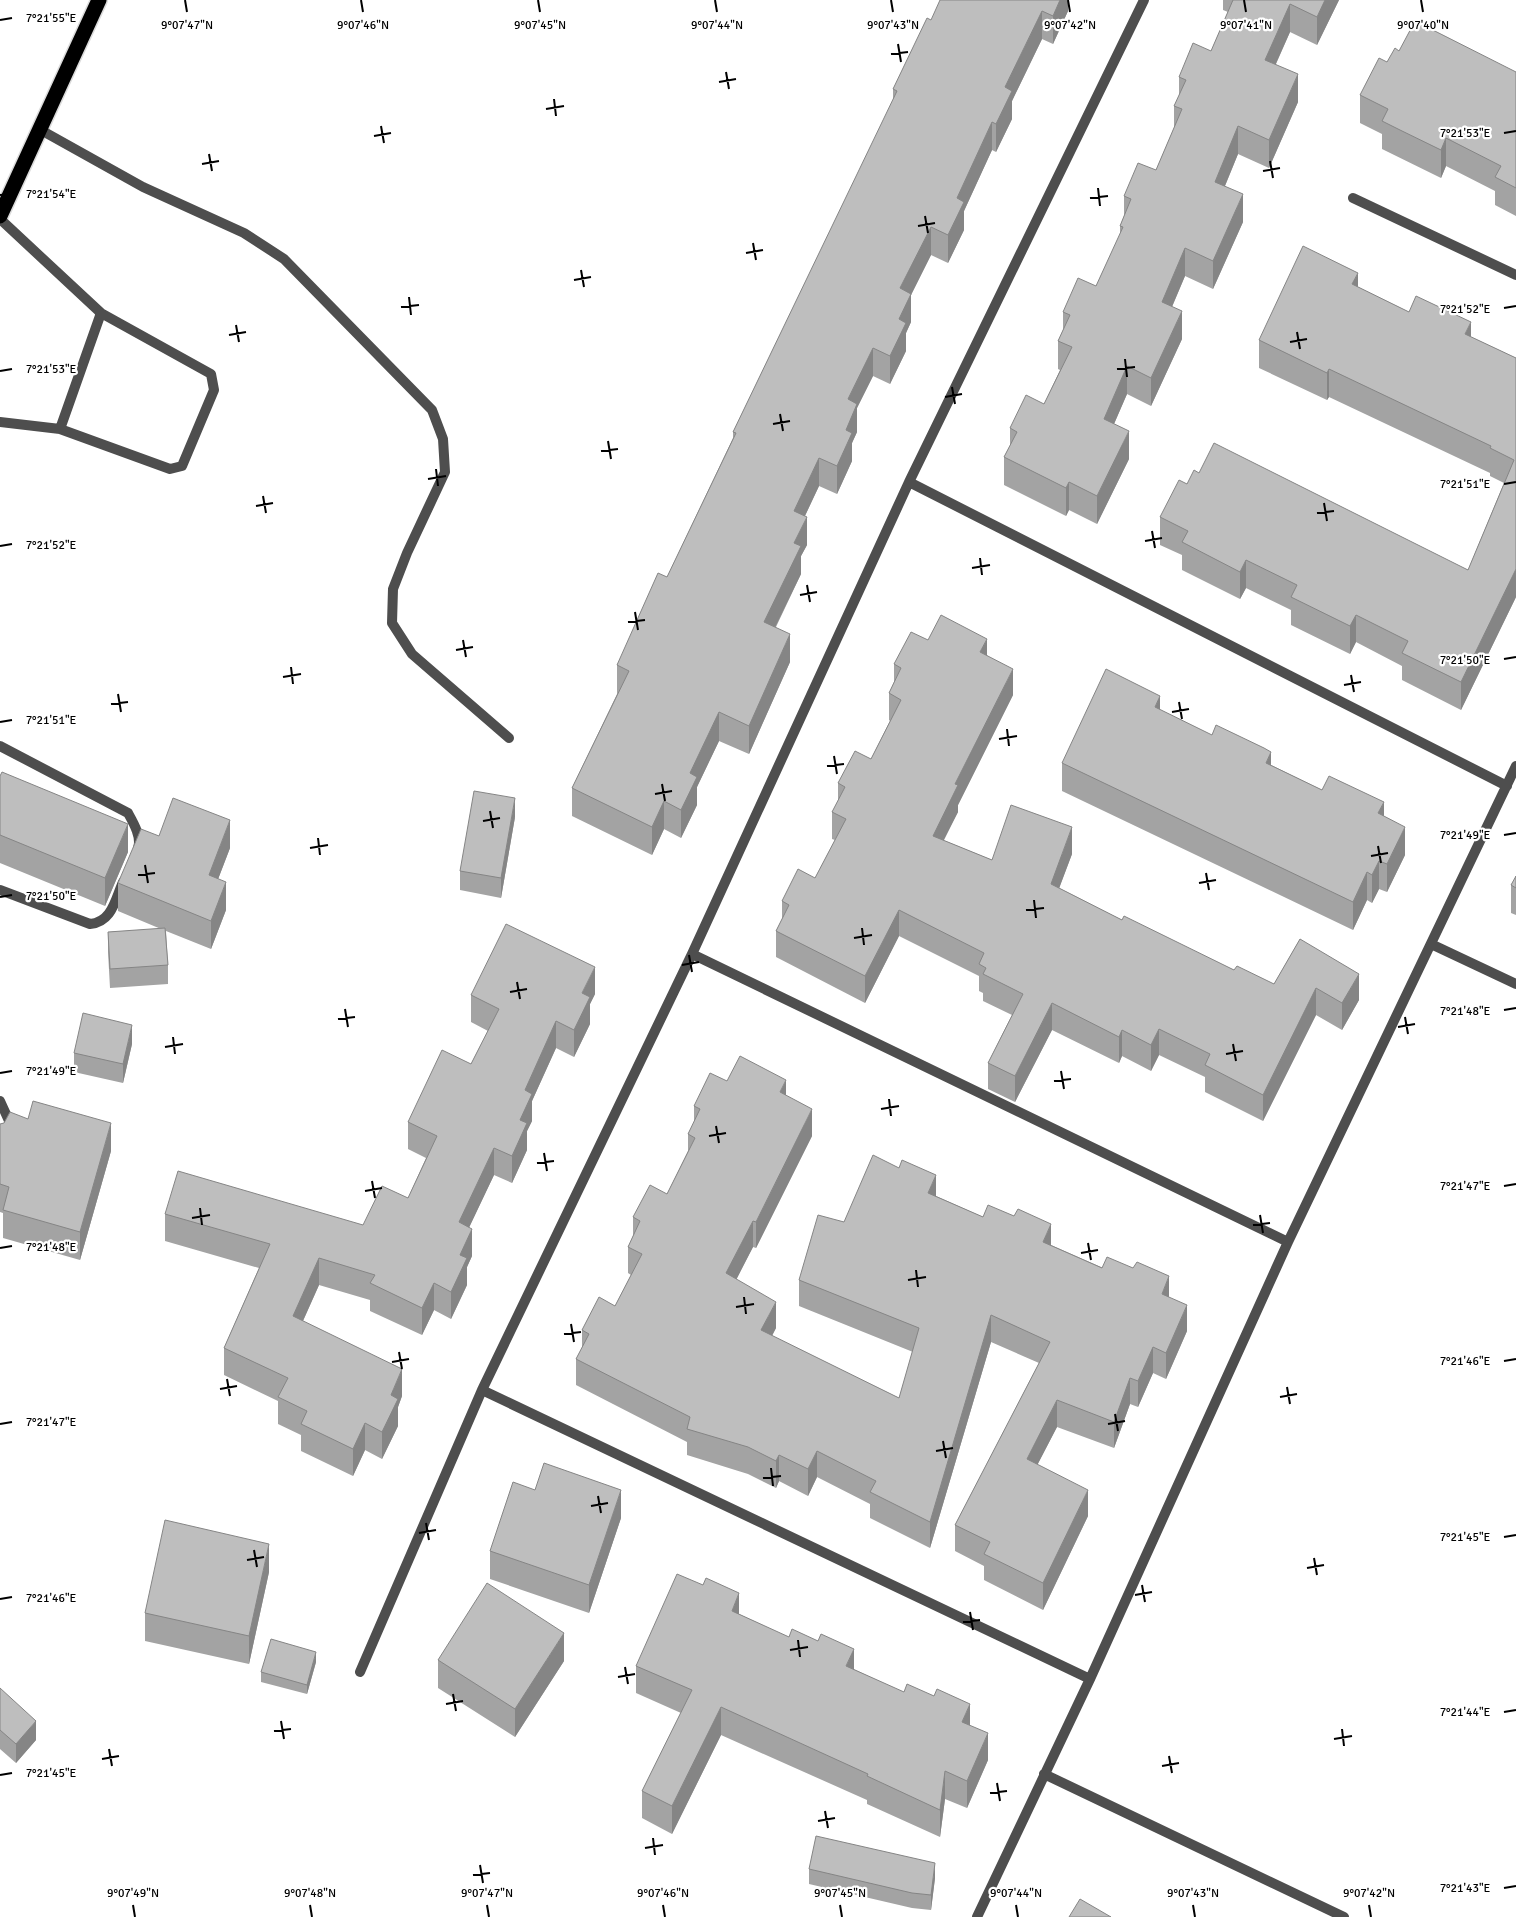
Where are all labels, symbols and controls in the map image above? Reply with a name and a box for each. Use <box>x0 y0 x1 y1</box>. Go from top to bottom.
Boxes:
text: 7°21'55"E <box>26 11 77 26</box>
text: 9°07'47"N <box>161 18 213 33</box>
text: 9°07'46"N <box>337 18 389 33</box>
text: 9°07'45"N <box>514 18 566 33</box>
text: 9°07'44"N <box>691 18 743 33</box>
text: 9°07'43"N <box>867 18 919 33</box>
text: 9°07'42"N <box>1044 18 1096 33</box>
text: 9°07'41"N <box>1220 18 1272 33</box>
text: 9°07'40"N <box>1397 18 1449 33</box>
text: 7°21'53"E <box>1440 126 1491 141</box>
text: 7°21'54"E <box>26 187 77 202</box>
text: 7°21'52"E <box>1440 302 1491 317</box>
text: 7°21'53"E <box>26 362 77 377</box>
text: 7°21'51"E <box>1440 477 1491 492</box>
text: 7°21'52"E <box>26 538 77 553</box>
text: 7°21'50"E <box>1440 653 1491 668</box>
text: 7°21'51"E <box>26 713 77 728</box>
text: 7°21'49"E <box>1440 828 1491 843</box>
text: 7°21'50"E <box>26 889 77 904</box>
text: 7°21'48"E <box>1440 1004 1491 1019</box>
text: 7°21'49"E <box>26 1064 77 1079</box>
text: 7°21'47"E <box>1440 1179 1491 1194</box>
text: 7°21'48"E <box>26 1240 77 1255</box>
text: 7°21'46"E <box>1440 1354 1491 1369</box>
text: 7°21'47"E <box>26 1415 77 1430</box>
text: 7°21'45"E <box>1440 1530 1491 1545</box>
text: 7°21'46"E <box>26 1591 77 1606</box>
text: 7°21'44"E <box>1440 1705 1491 1720</box>
text: 7°21'45"E <box>26 1766 77 1781</box>
text: 7°21'43"E <box>1440 1881 1491 1896</box>
text: 9°07'49"N <box>107 1886 159 1901</box>
text: 9°07'48"N <box>284 1886 336 1901</box>
text: 9°07'47"N <box>461 1886 513 1901</box>
text: 9°07'46"N <box>637 1886 689 1901</box>
text: 9°07'45"N <box>814 1886 866 1901</box>
text: 9°07'44"N <box>990 1886 1042 1901</box>
text: 9°07'43"N <box>1167 1886 1219 1901</box>
text: 9°07'42"N <box>1343 1886 1395 1901</box>

